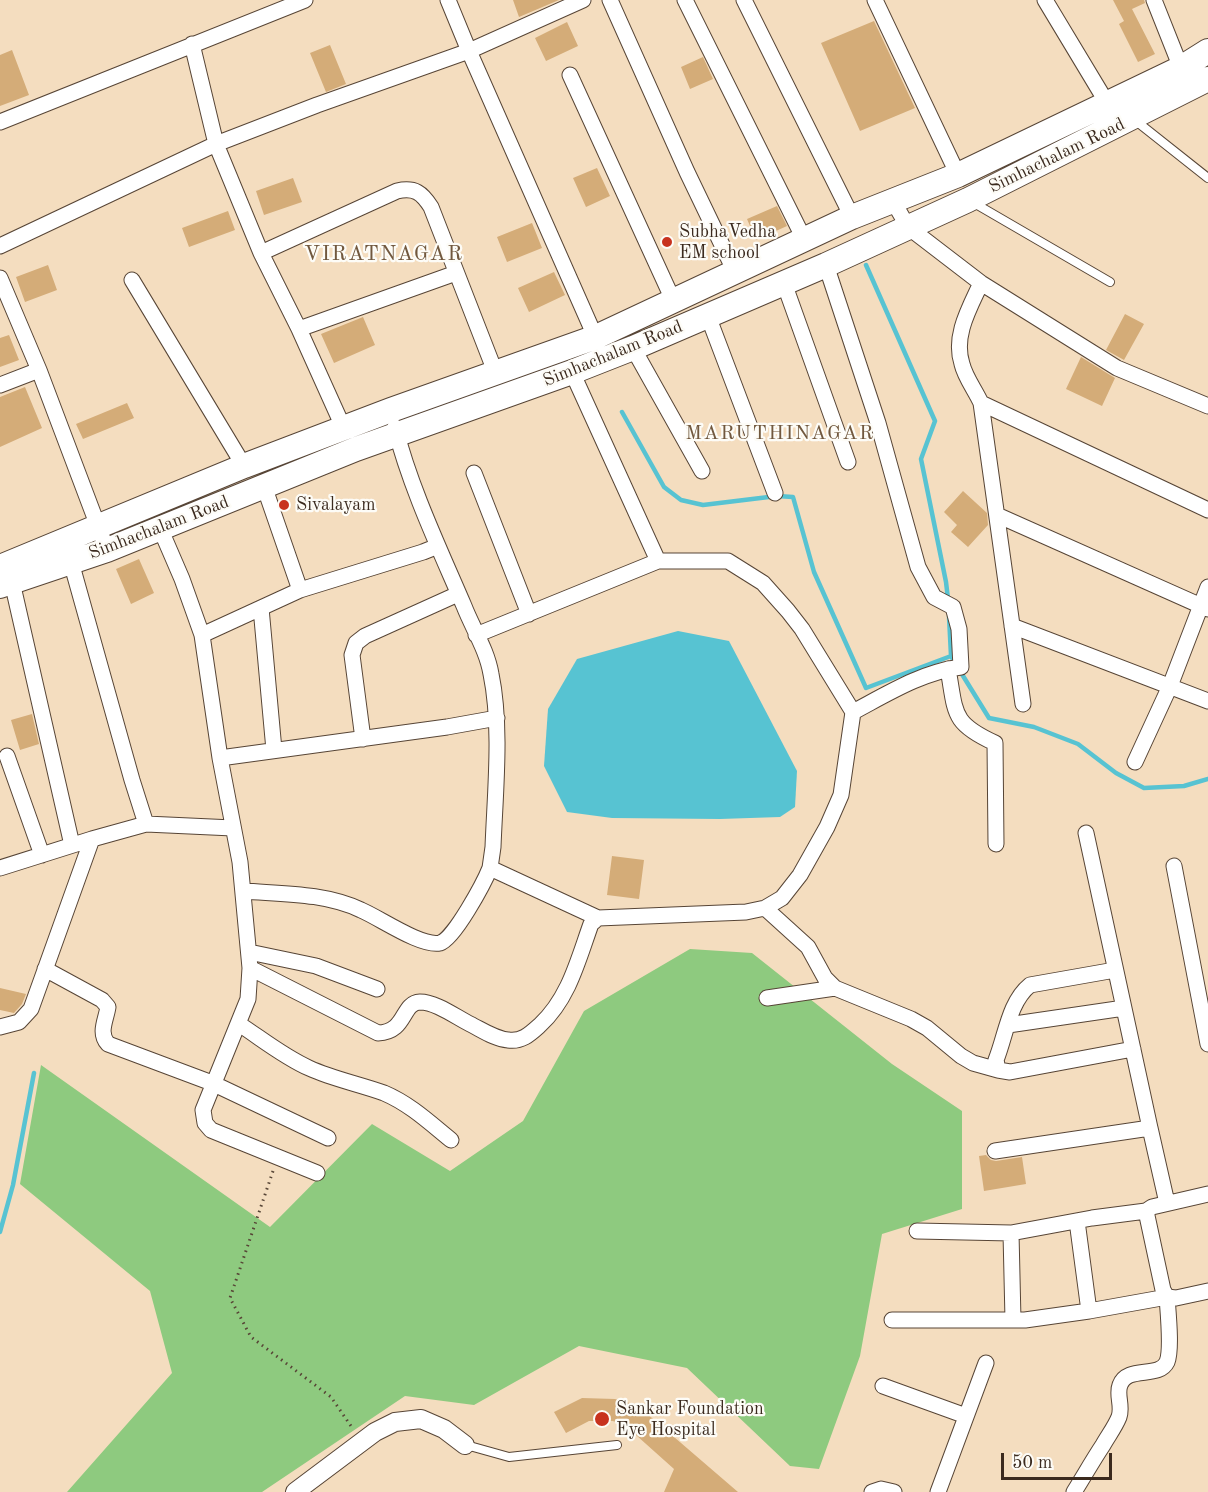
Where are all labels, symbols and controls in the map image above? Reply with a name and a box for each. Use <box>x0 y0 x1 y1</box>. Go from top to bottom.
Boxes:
street label: Simhachalam Road <box>985 114 1129 198</box>
place label: SubhaVedha EM school <box>679 221 776 264</box>
marker: SubhaVedha EM school <box>660 235 674 249</box>
district label: VIRATNAGAR <box>304 241 464 267</box>
street label: Simhachalam Road <box>540 316 686 392</box>
district label: MARUTHINAGAR <box>685 422 875 446</box>
street label: Simhachalam Road <box>86 491 232 565</box>
place label: Sivalayam <box>296 494 375 516</box>
marker: Sivalayam <box>277 498 291 512</box>
place label: Sankar Foundation Eye Hospital <box>616 1398 764 1440</box>
marker: Sankar Foundation Eye Hospital <box>593 1410 611 1428</box>
scale bar <box>1004 1441 1115 1479</box>
text: 50 m <box>1012 1454 1052 1472</box>

